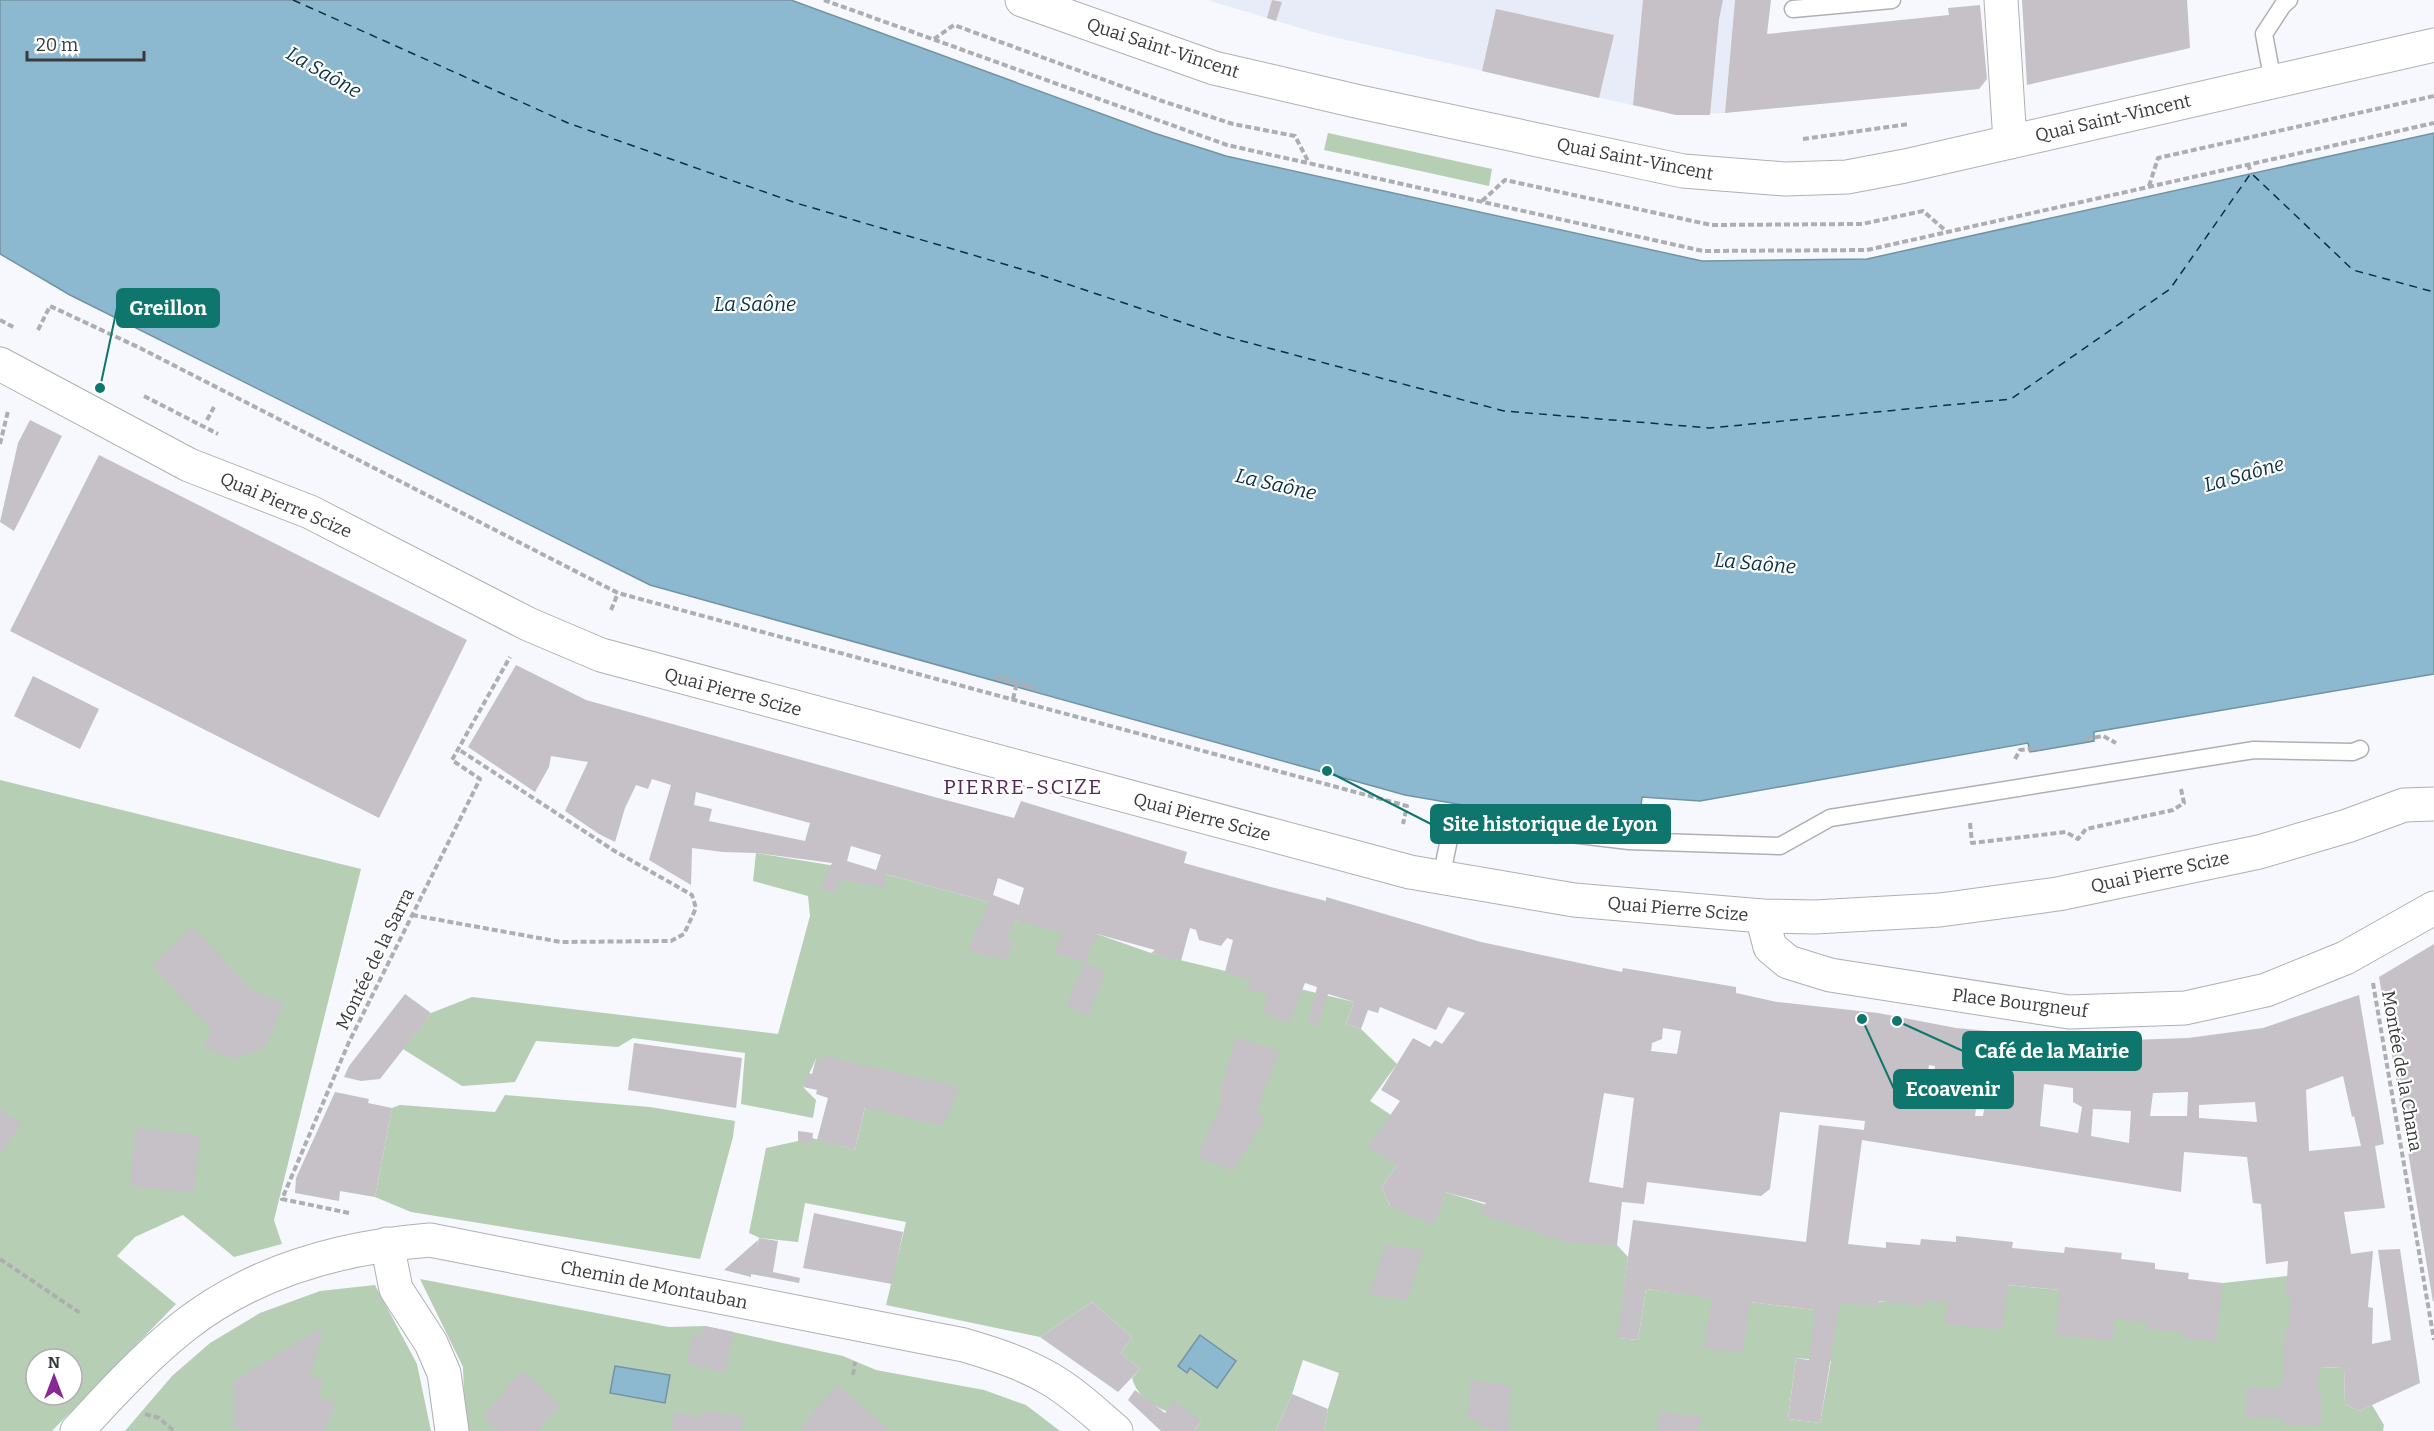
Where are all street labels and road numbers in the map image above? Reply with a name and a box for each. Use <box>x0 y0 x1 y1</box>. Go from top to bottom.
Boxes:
street label: Quai Saint-Vincent <box>1084 13 1243 83</box>
street label: Quai Saint-Vincent <box>2033 89 2193 147</box>
street label: Quai Saint-Vincent <box>1555 133 1716 185</box>
street label: Quai Pierre Scize <box>217 467 355 543</box>
street label: Quai Pierre Scize <box>662 663 804 721</box>
street label: Quai Pierre Scize <box>1131 788 1273 846</box>
street label: Quai Pierre Scize <box>2089 847 2231 897</box>
street label: Montée de la Sarra <box>331 885 419 1033</box>
street label: Quai Pierre Scize <box>1607 892 1749 926</box>
street label: Place Bourgneuf <box>1951 984 2091 1022</box>
street label: Montée de la Chana <box>2377 989 2427 1153</box>
street label: Chemin de Montauban <box>559 1256 750 1314</box>

